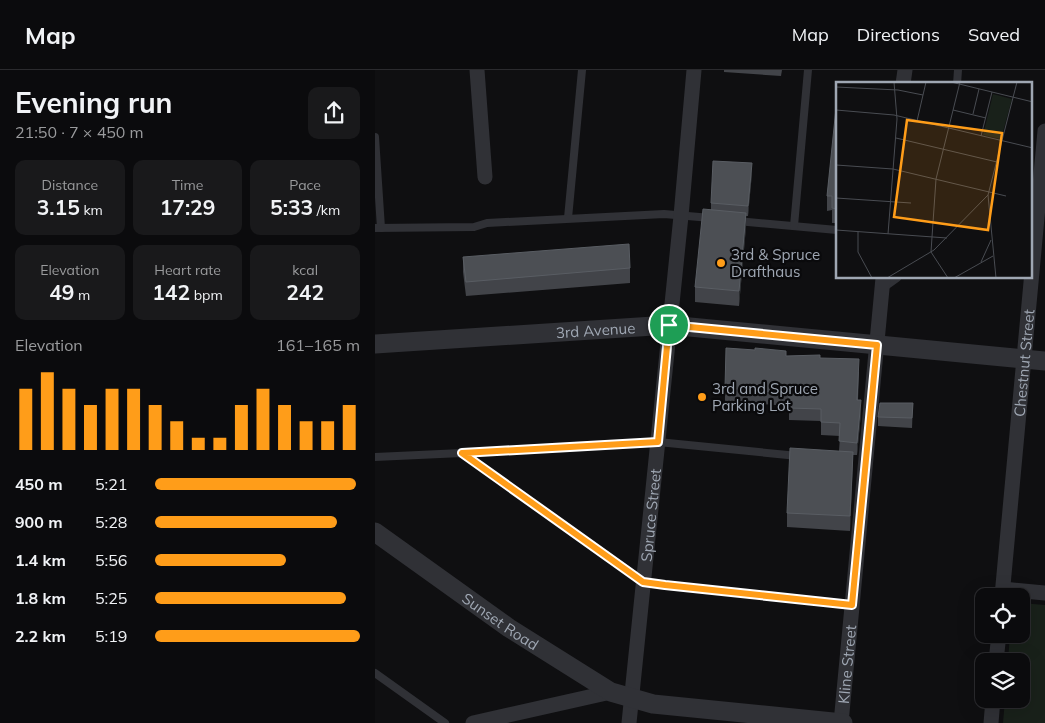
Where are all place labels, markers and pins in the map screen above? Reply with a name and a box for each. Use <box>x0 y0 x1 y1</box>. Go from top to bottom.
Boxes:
place label: 3rd & Spruce Drafthaus <box>731 245 820 281</box>
marker: 3rd & Spruce Drafthaus <box>715 257 727 269</box>
pin <box>648 304 690 346</box>
place label: 3rd and Spruce Parking Lot <box>712 379 818 415</box>
marker: 3rd and Spruce Parking Lot <box>696 391 708 403</box>

